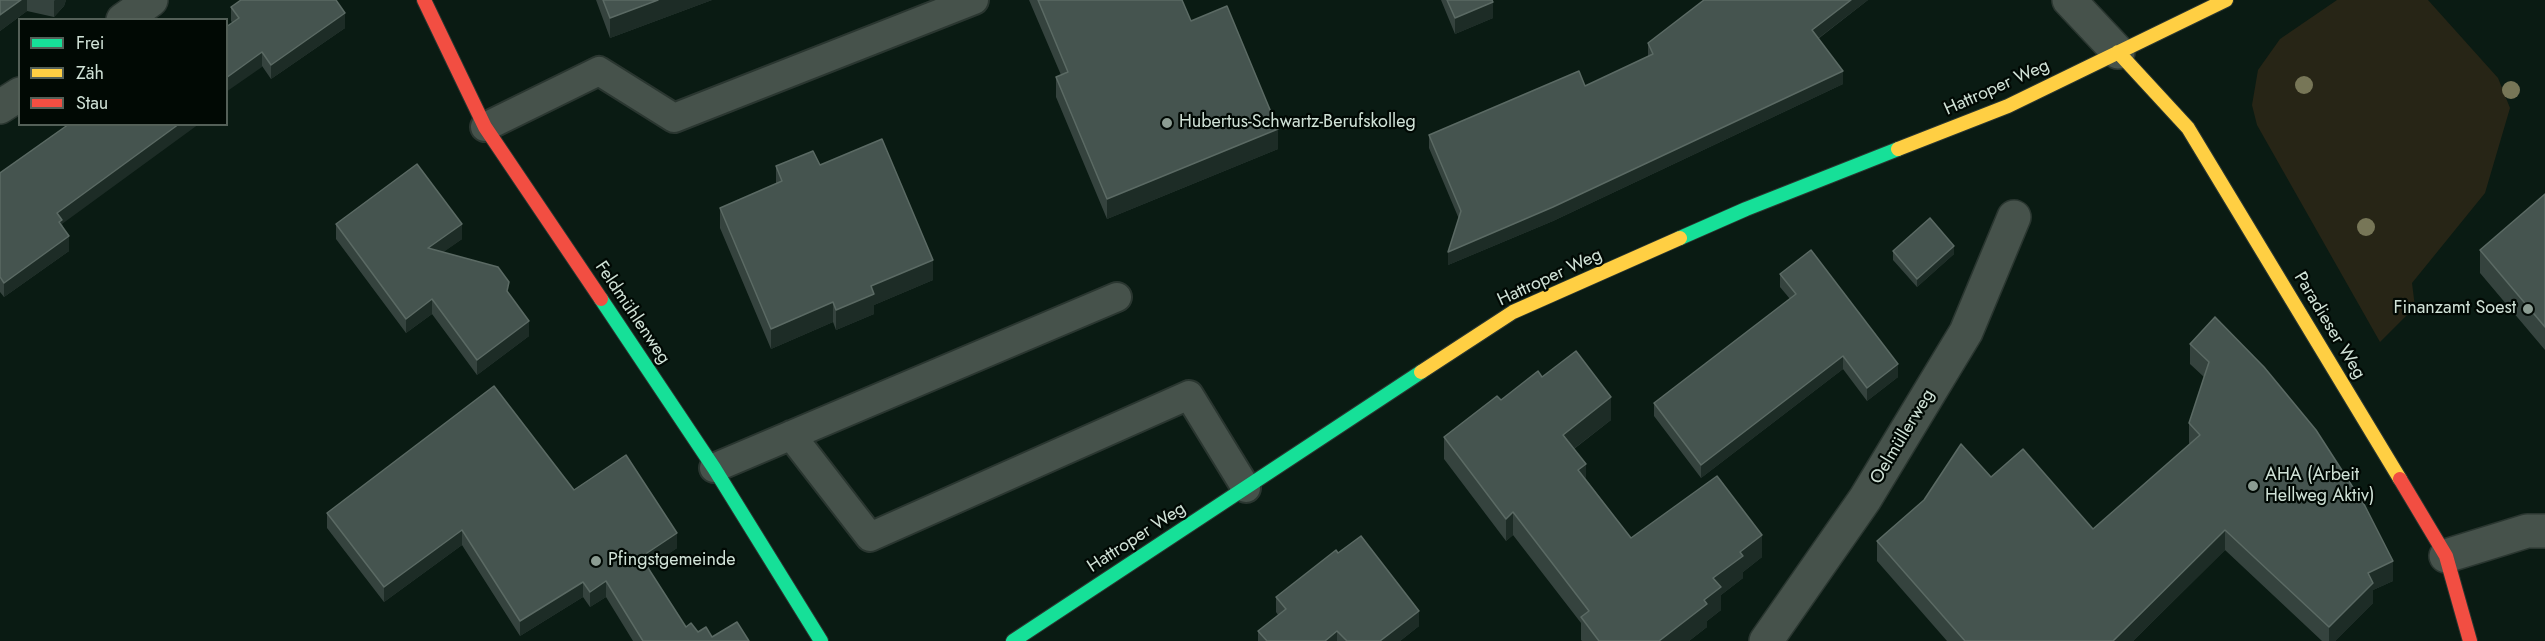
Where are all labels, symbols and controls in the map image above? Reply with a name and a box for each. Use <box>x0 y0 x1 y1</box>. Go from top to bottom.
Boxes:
legend <box>18 18 228 126</box>
text: Frei <box>76 30 105 56</box>
street label: Hattroper Weg <box>1941 55 2053 121</box>
text: Zäh <box>76 60 104 86</box>
text: Stau <box>76 90 108 116</box>
place label: Hubertus-Schwartz-Berufskolleg <box>1179 112 1416 134</box>
marker: Hubertus-Schwartz-Berufskolleg <box>1160 116 1174 130</box>
street label: Hattroper Weg <box>1494 244 1606 312</box>
street label: Feldmühlenweg <box>590 257 674 369</box>
street label: Paradieser Weg <box>2289 269 2369 383</box>
place label: Finanzamt Soest <box>2394 298 2516 320</box>
marker: Finanzamt Soest <box>2521 302 2535 316</box>
street label: Oelmüllerweg <box>1866 386 1940 488</box>
place label: AHA (Arbeit Hellweg Aktiv) <box>2265 465 2375 508</box>
marker: AHA (Arbeit Hellweg Aktiv) <box>2246 479 2260 493</box>
street label: Hattroper Weg <box>1084 498 1190 578</box>
place label: Pfingstgemeinde <box>608 550 735 572</box>
marker: Pfingstgemeinde <box>589 554 603 568</box>

